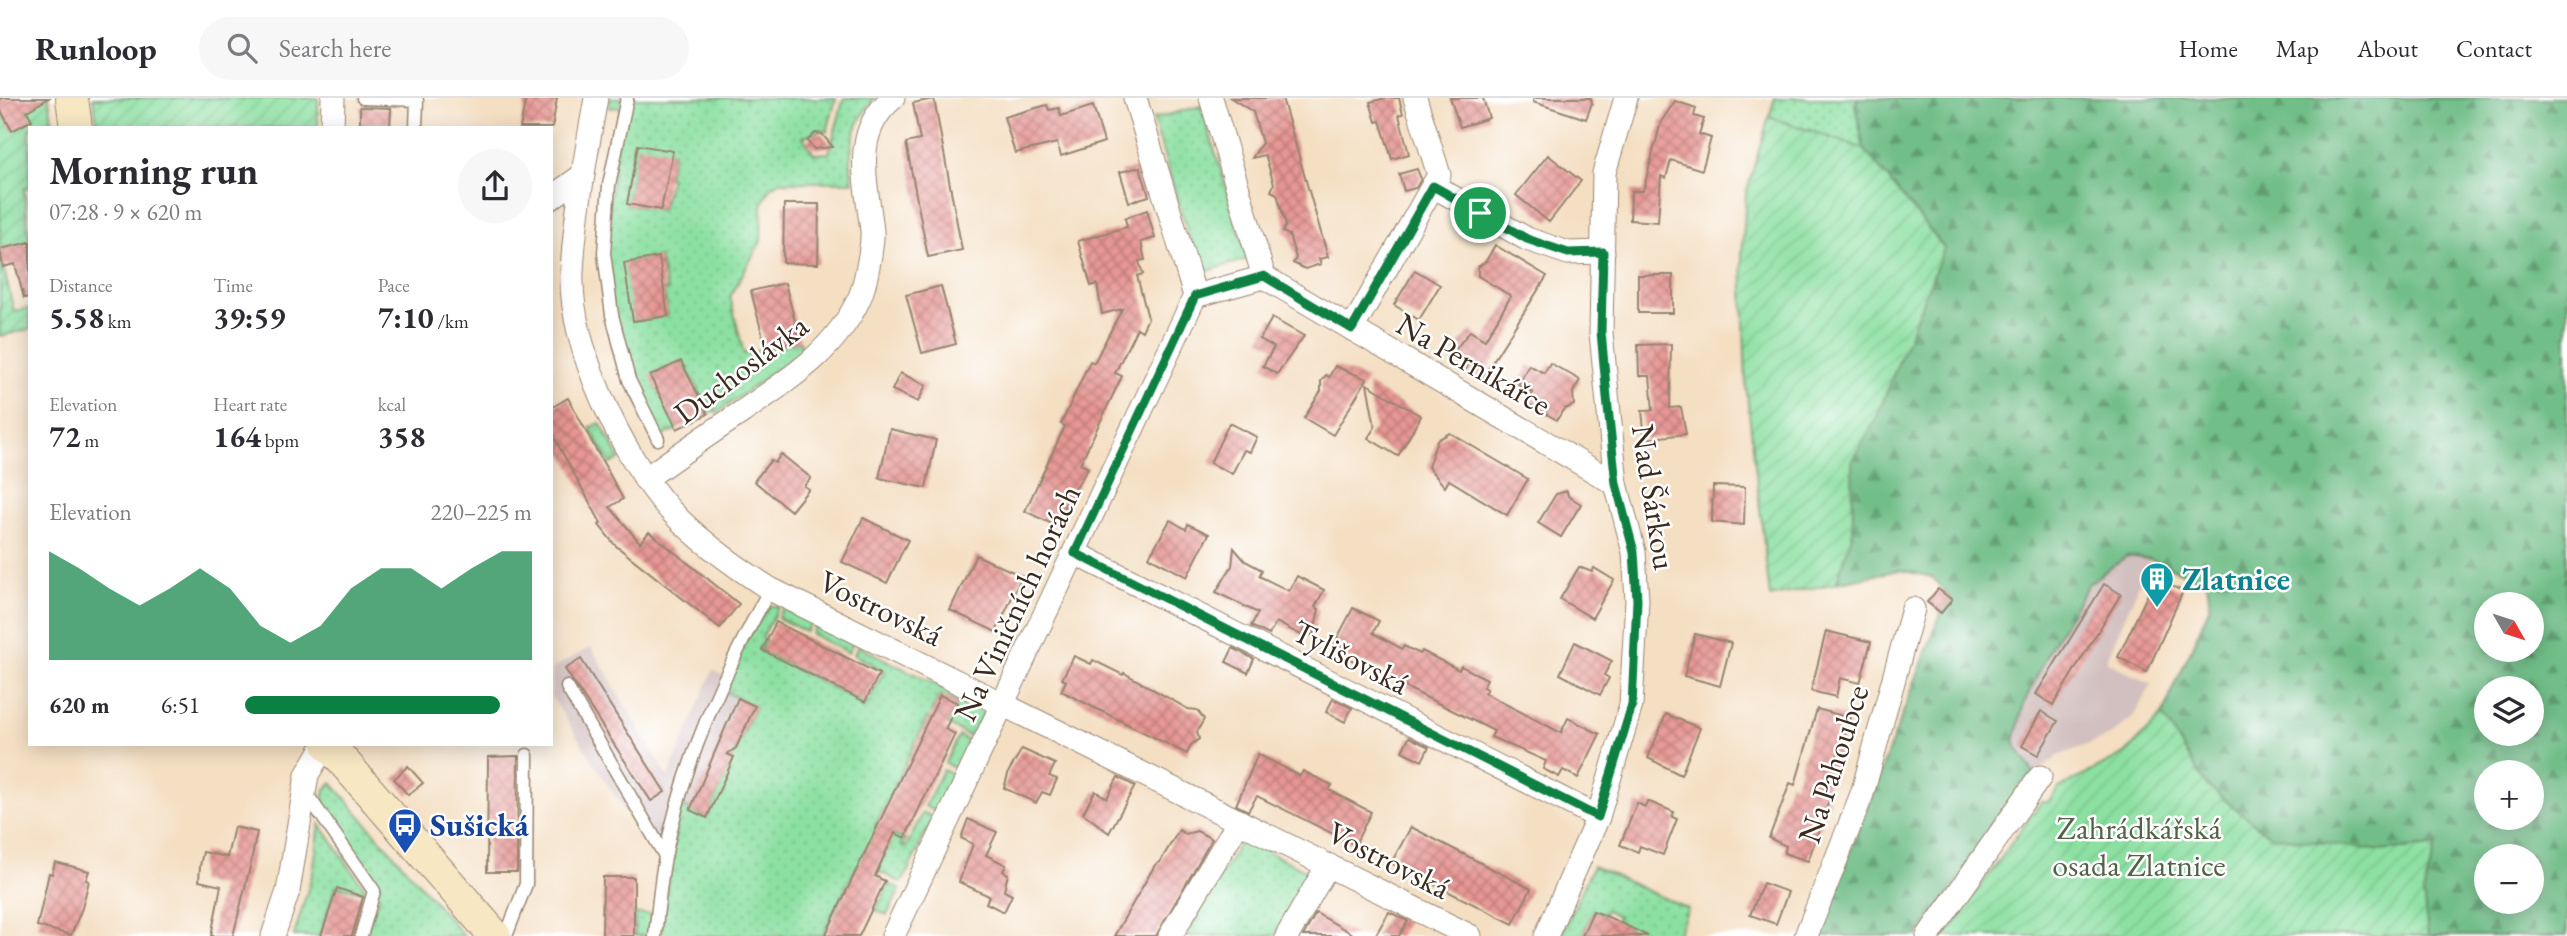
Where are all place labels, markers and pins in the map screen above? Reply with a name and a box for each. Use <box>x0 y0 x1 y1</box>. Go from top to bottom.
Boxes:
pin <box>1450 183 1510 243</box>
place label: Zlatnice <box>2182 558 2290 600</box>
building icon: Zlatnice <box>2138 560 2176 609</box>
place label: Sušická <box>430 804 530 846</box>
bus stop icon: Sušická <box>386 806 424 855</box>

